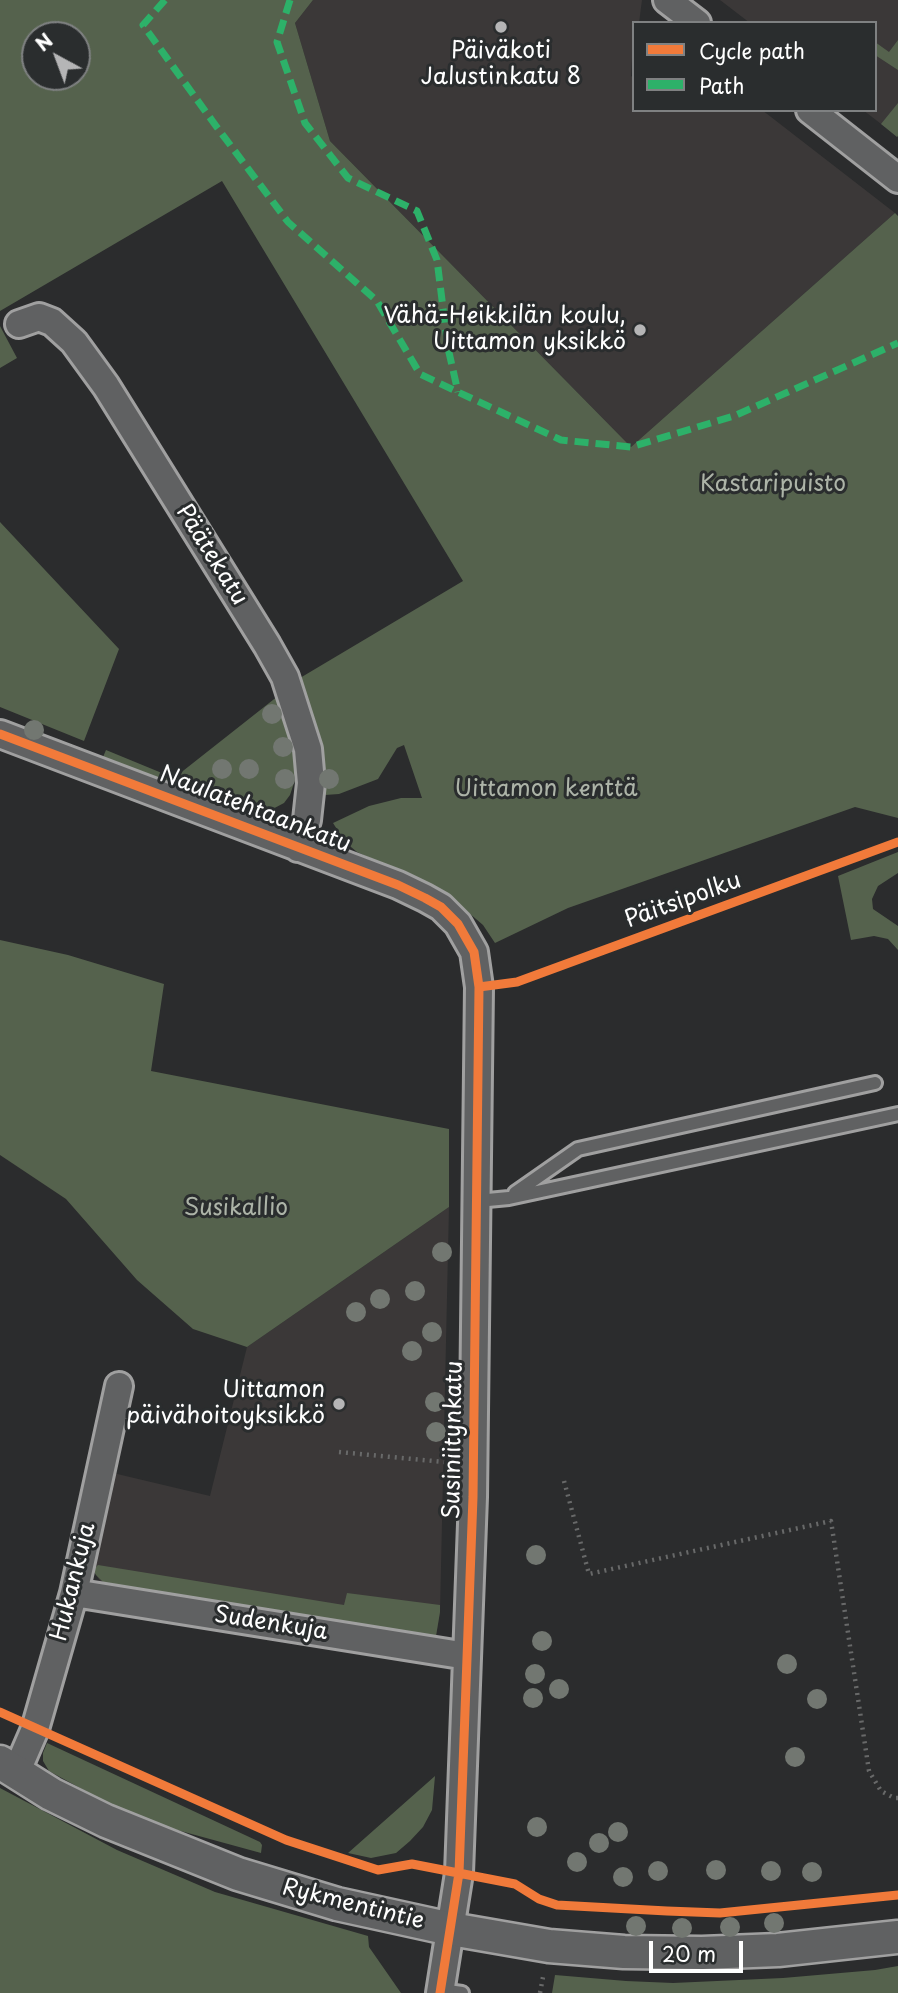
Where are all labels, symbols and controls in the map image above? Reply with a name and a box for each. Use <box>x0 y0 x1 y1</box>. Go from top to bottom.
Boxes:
marker: Päiväkoti Jalustinkatu 8 <box>493 19 509 35</box>
north arrow <box>21 21 91 91</box>
legend <box>632 21 877 112</box>
text: N <box>29 26 58 57</box>
text: Cycle path <box>699 34 805 66</box>
place label: Päiväkoti Jalustinkatu 8 <box>421 38 581 92</box>
text: Path <box>699 69 744 101</box>
place label: Vähä-Heikkilän koulu, Uittamon yksikkö <box>384 303 626 357</box>
marker: Vähä-Heikkilän koulu, Uittamon yksikkö <box>632 322 648 338</box>
park label: Kastaripuisto <box>700 471 846 499</box>
street label: Päätekatu <box>169 499 253 611</box>
street label: Naulatehtaankatu <box>156 761 354 859</box>
park label: Uittamon kenttä <box>455 776 637 804</box>
street label: Päitsipolku <box>621 867 745 935</box>
park label: Susikallio <box>184 1195 288 1223</box>
street label: Susiniitynkatu <box>439 1360 469 1520</box>
place label: Uittamon päivähoitoyksikkö <box>126 1377 325 1431</box>
marker: Uittamon päivähoitoyksikkö <box>331 1396 347 1412</box>
street label: Hukankuja <box>46 1520 102 1644</box>
street label: Sudenkuja <box>212 1601 330 1647</box>
street label: Rykmentintie <box>279 1874 427 1936</box>
scale bar <box>653 1926 748 1970</box>
text: 20 m <box>662 1937 716 1969</box>

